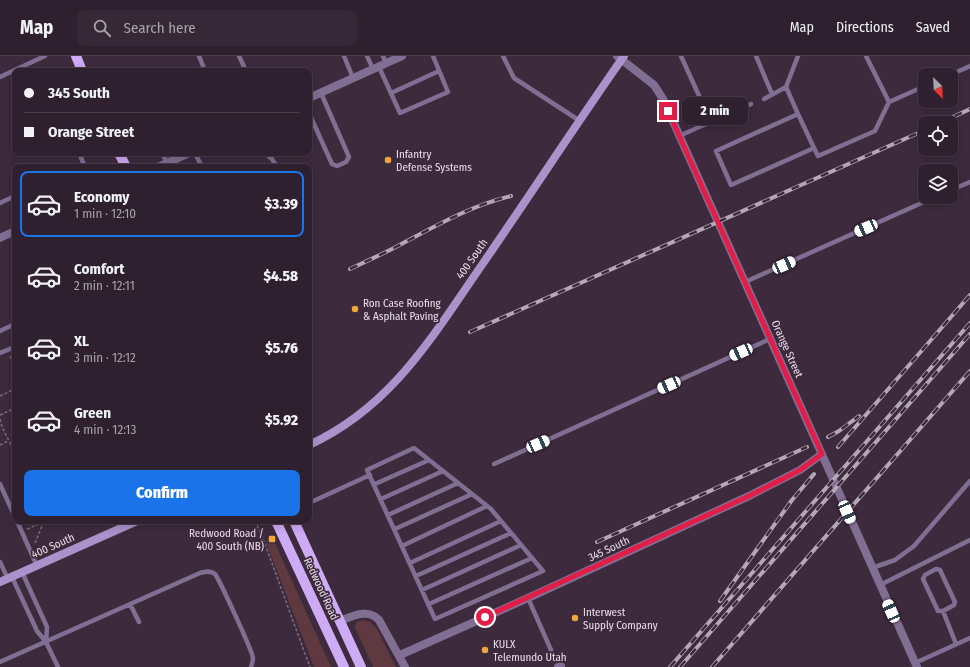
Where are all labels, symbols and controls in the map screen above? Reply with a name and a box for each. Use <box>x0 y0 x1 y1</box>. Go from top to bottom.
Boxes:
search box <box>77 10 357 46</box>
text: Map <box>20 16 53 39</box>
icon: search <box>91 17 113 39</box>
text: Search here <box>123 19 196 37</box>
text: Map <box>790 19 814 36</box>
text: Directions <box>836 19 894 36</box>
text: Saved <box>916 19 950 36</box>
north arrow <box>918 68 958 108</box>
map controls <box>918 68 958 204</box>
text: 345 South <box>48 84 110 102</box>
callout: 2 min <box>682 97 748 125</box>
route end <box>659 102 677 120</box>
text: 2 min <box>701 103 729 118</box>
button: locate <box>918 116 958 156</box>
text: Orange Street <box>48 123 134 141</box>
place label: Infantry Defense Systems <box>396 148 472 174</box>
marker: Infantry Defense Systems <box>383 155 393 165</box>
button: layers <box>918 164 958 204</box>
icon: car <box>26 186 62 222</box>
text: Economy <box>74 188 129 206</box>
text: $3.39 <box>265 195 298 213</box>
text: 1 min · 12:10 <box>74 206 136 221</box>
car <box>853 218 879 238</box>
street label: 400 South <box>454 237 490 281</box>
car <box>771 255 797 275</box>
icon: car <box>26 258 62 294</box>
text: Comfort <box>74 260 125 278</box>
text: $4.58 <box>263 267 298 285</box>
text: 2 min · 12:11 <box>74 278 135 293</box>
place label: Ron Case Roofing & Asphalt Paving <box>363 297 441 323</box>
marker: Ron Case Roofing & Asphalt Paving <box>350 304 360 314</box>
street label: Orange Street <box>769 318 806 380</box>
icon: car <box>26 330 62 366</box>
text: XL <box>74 332 89 350</box>
text: $5.76 <box>265 339 298 357</box>
car <box>728 342 754 362</box>
text: 3 min · 12:12 <box>74 350 136 365</box>
car <box>656 375 682 395</box>
icon: car <box>26 402 62 438</box>
text: Green <box>74 404 111 422</box>
text: $5.92 <box>265 411 298 429</box>
text: 4 min · 12:13 <box>74 422 136 437</box>
car <box>525 434 551 454</box>
button: Confirm <box>24 470 300 516</box>
car <box>837 499 857 525</box>
place label: Redwood Road / 400 South (NB) <box>189 527 264 553</box>
street label: 400 South <box>29 531 77 561</box>
marker: Redwood Road / 400 South (NB) <box>267 534 277 544</box>
street label: 345 South <box>586 534 632 564</box>
street label: Redwood Road <box>301 556 341 622</box>
car <box>881 598 901 624</box>
place label: Interwest Supply Company <box>583 606 658 632</box>
route start <box>476 608 494 626</box>
marker: Interwest Supply Company <box>570 613 580 623</box>
place label: KULX Telemundo Utah <box>493 638 567 664</box>
marker: KULX Telemundo Utah <box>480 645 490 655</box>

